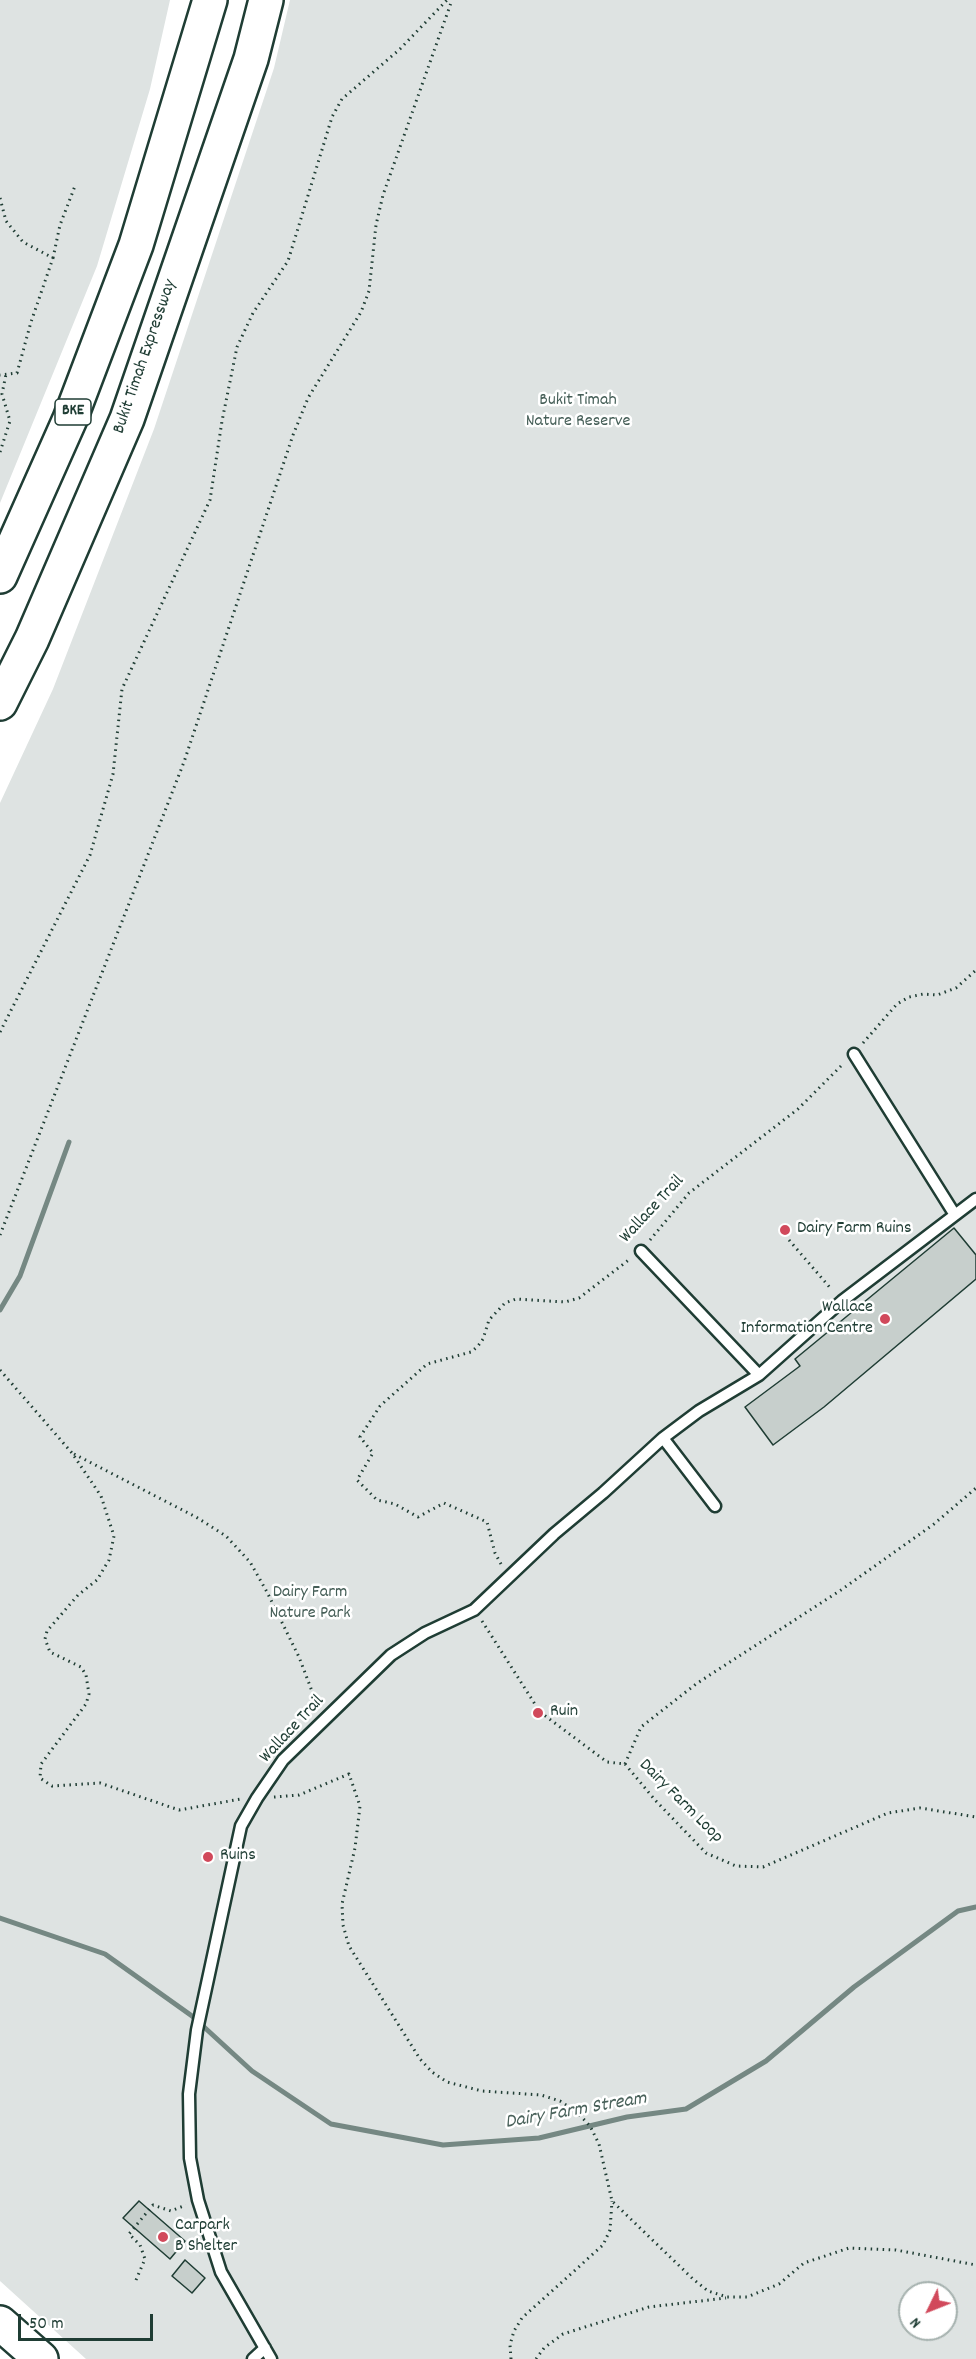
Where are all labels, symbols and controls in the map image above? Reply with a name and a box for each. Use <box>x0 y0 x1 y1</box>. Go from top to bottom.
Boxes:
street label: Bukit Timah Expressway <box>109 277 183 437</box>
park label: Bukit Timah Nature Reserve <box>526 391 630 434</box>
road number: BKE <box>55 399 91 425</box>
street label: Wallace Trail <box>616 1172 690 1248</box>
place label: Dairy Farm Ruins <box>797 1219 911 1241</box>
marker: Dairy Farm Ruins <box>778 1223 792 1237</box>
place label: Wallace Information Centre <box>741 1298 873 1340</box>
marker: Wallace Information Centre <box>878 1312 892 1326</box>
park label: Dairy Farm Nature Park <box>269 1583 351 1626</box>
street label: Wallace Trail <box>256 1692 330 1768</box>
place label: Ruin <box>550 1702 578 1724</box>
marker: Ruin <box>531 1706 545 1720</box>
street label: Dairy Farm Loop <box>633 1755 727 1849</box>
place label: Ruins <box>220 1846 256 1868</box>
marker: Ruins <box>201 1850 215 1864</box>
water label: Dairy Farm Stream <box>503 2088 649 2136</box>
place label: Carpark B Shelter <box>175 2216 237 2258</box>
marker: Carpark B Shelter <box>156 2230 170 2244</box>
north arrow <box>898 2281 958 2341</box>
scale bar <box>21 2302 156 2340</box>
text: 50 m <box>29 2312 64 2337</box>
text: N <box>905 2312 927 2333</box>

